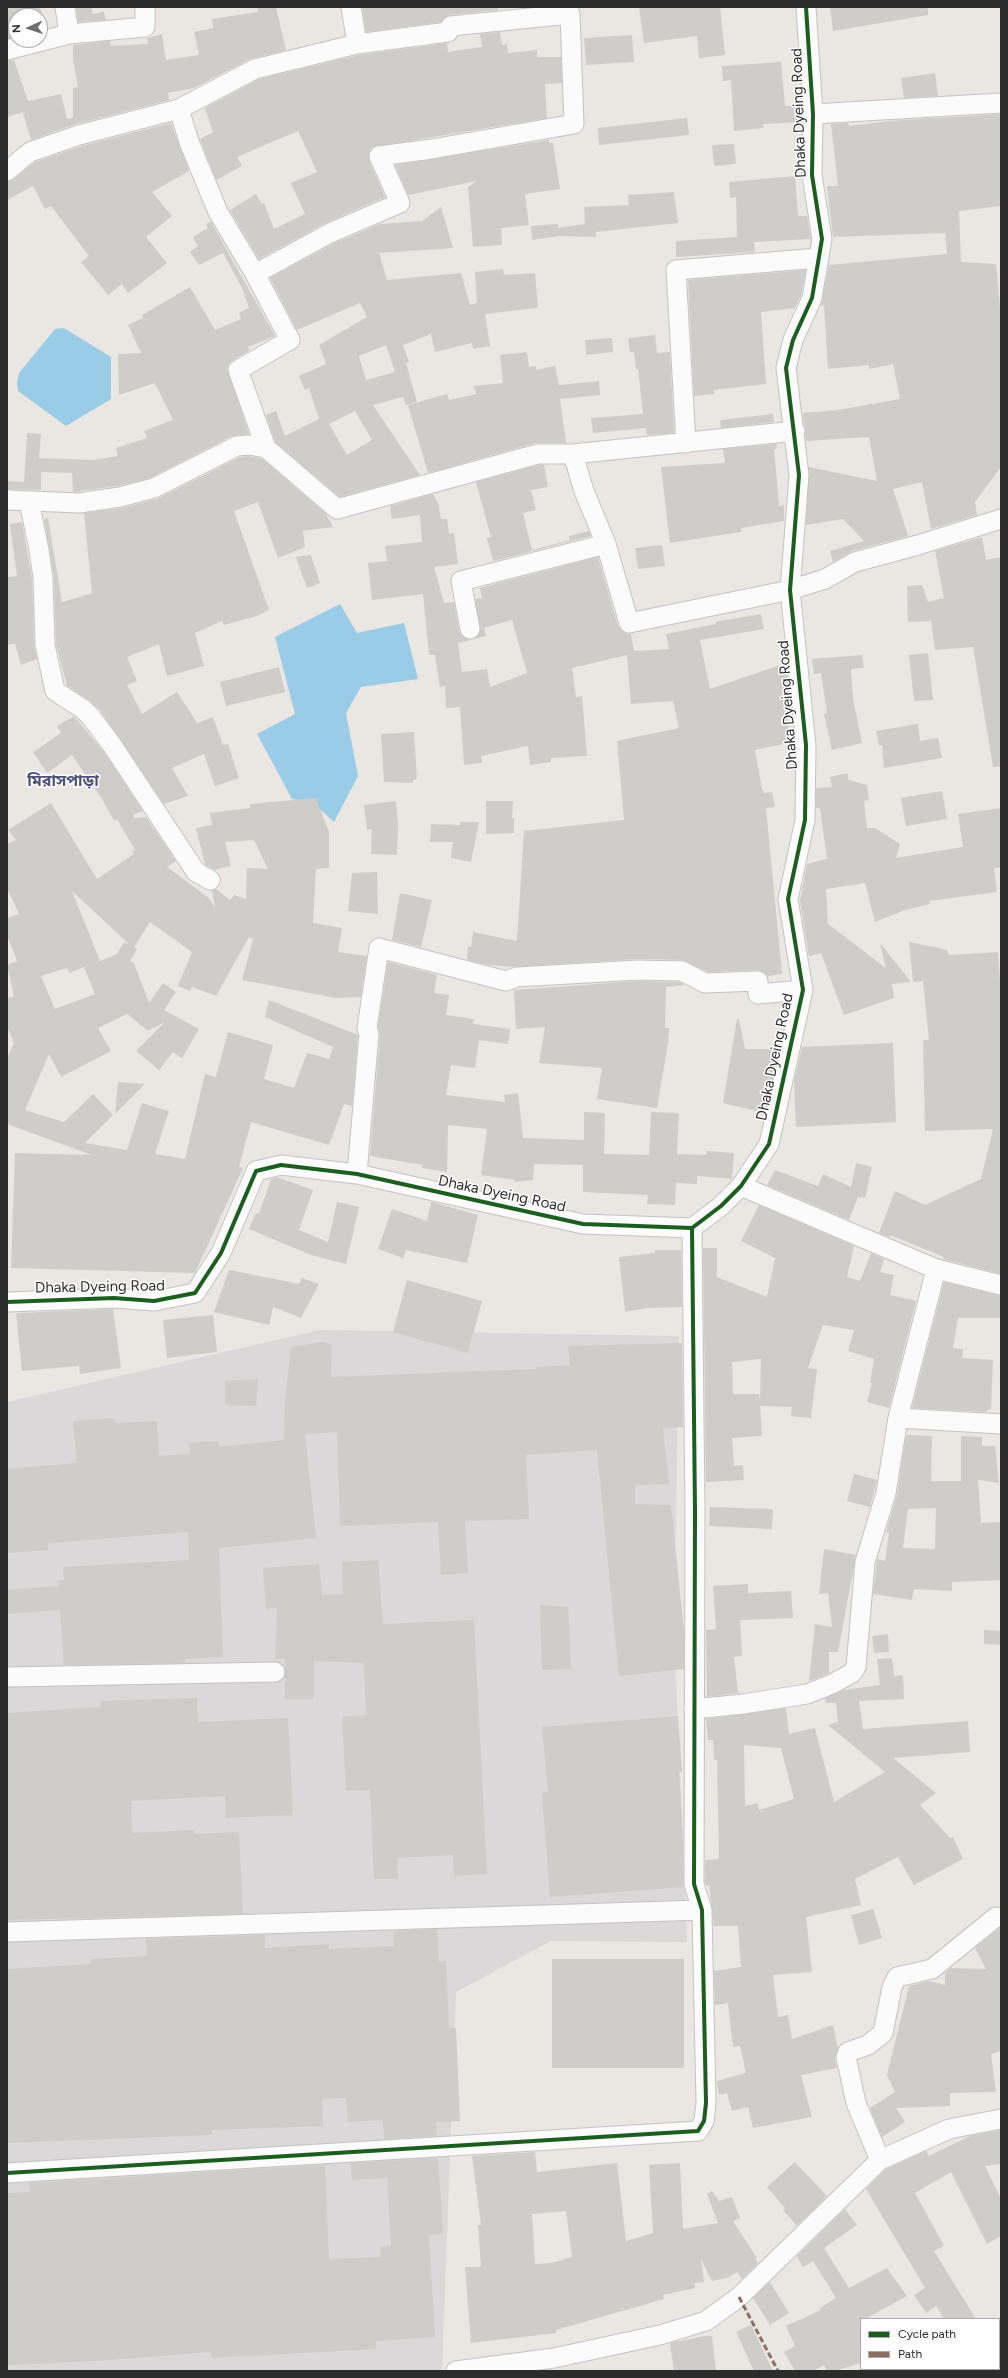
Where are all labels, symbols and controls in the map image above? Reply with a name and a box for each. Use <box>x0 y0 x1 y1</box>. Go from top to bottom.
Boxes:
north arrow <box>8 8 48 48</box>
text: N <box>10 24 23 33</box>
street label: Dhaka Dyeing Road <box>788 48 810 178</box>
street label: Dhaka Dyeing Road <box>774 640 802 770</box>
district label: মিরাসপাড়া <box>27 771 99 791</box>
street label: Dhaka Dyeing Road <box>753 992 797 1122</box>
street label: Dhaka Dyeing Road <box>437 1172 567 1216</box>
street label: Dhaka Dyeing Road <box>35 1277 165 1297</box>
legend <box>860 2318 1000 2370</box>
text: Cycle path <box>898 2327 956 2341</box>
text: Path <box>898 2347 922 2361</box>

